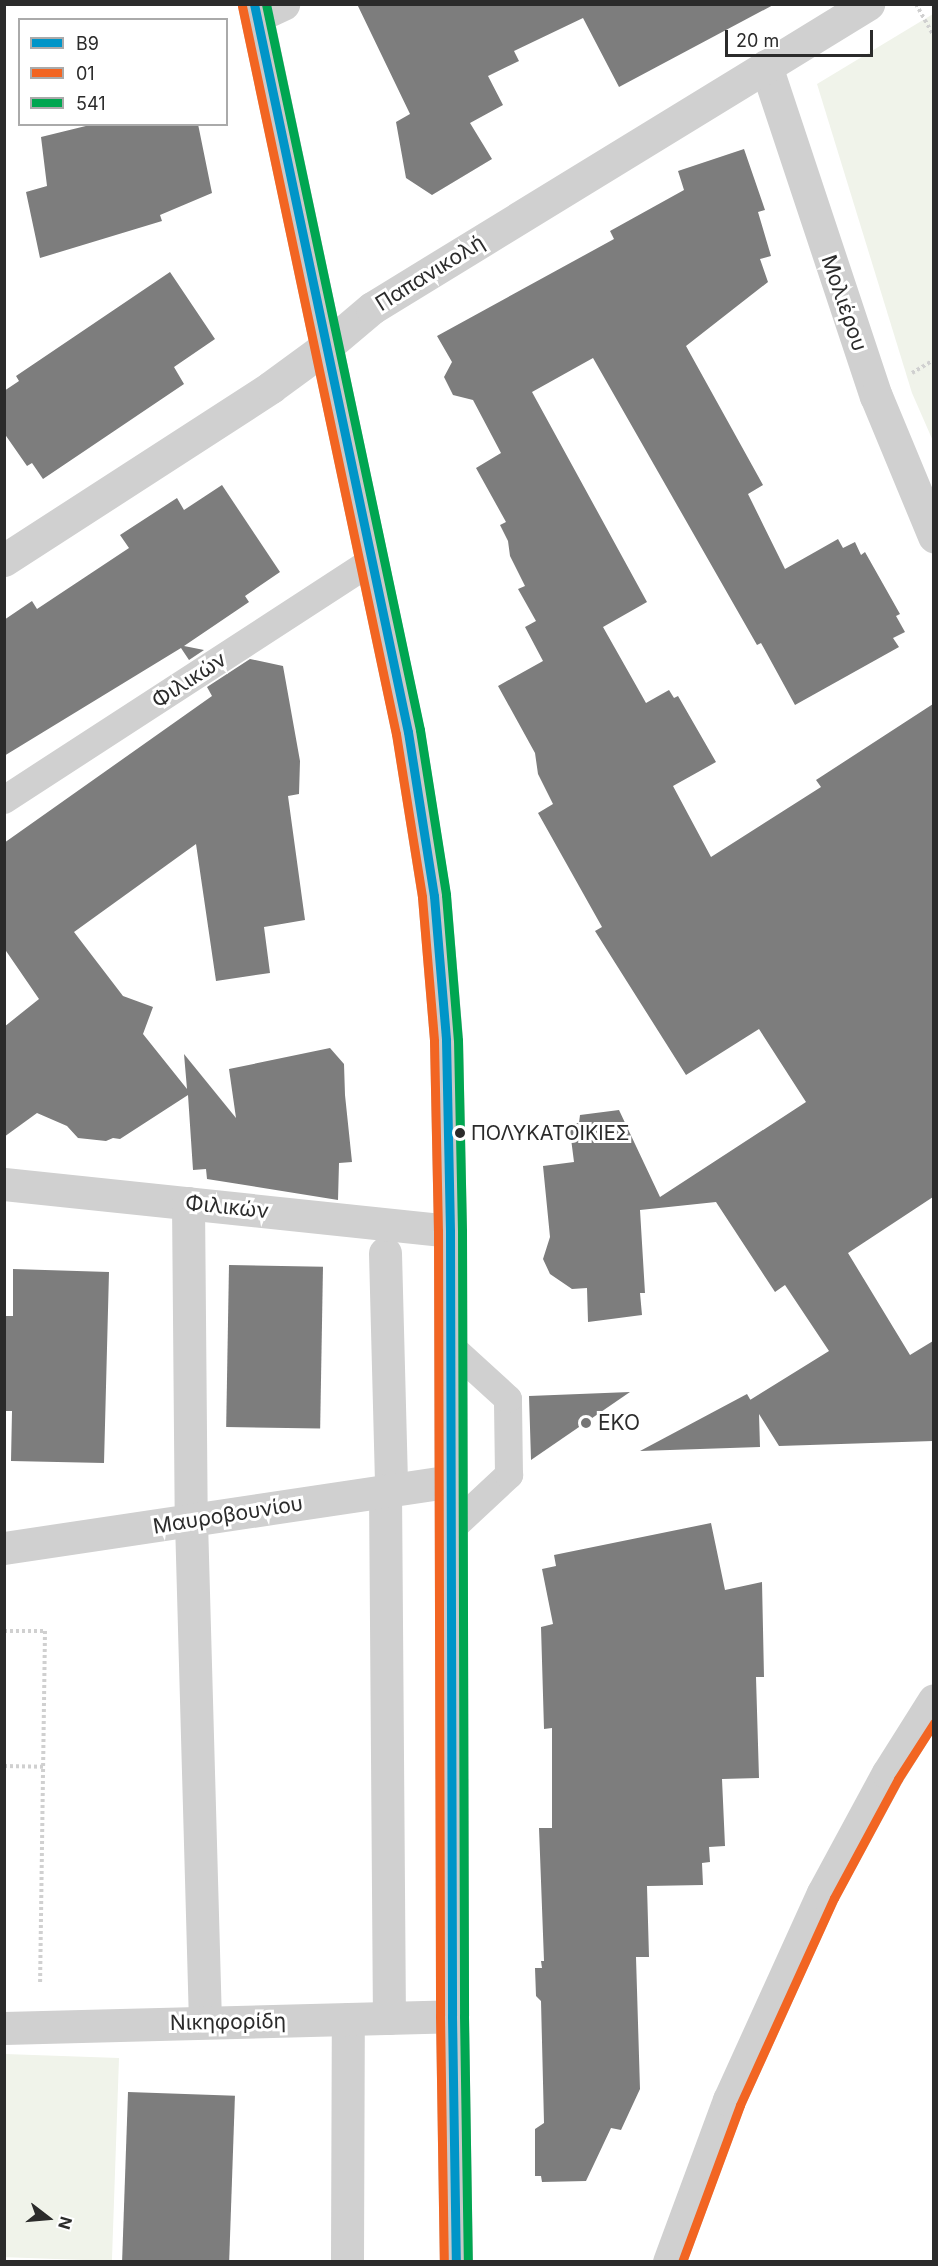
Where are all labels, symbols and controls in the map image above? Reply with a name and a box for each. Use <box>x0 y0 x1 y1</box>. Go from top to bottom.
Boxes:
legend <box>18 18 228 126</box>
scale bar <box>728 18 876 56</box>
text: 20 m <box>736 30 779 51</box>
text: Β9 <box>76 33 99 54</box>
text: 01 <box>76 63 95 84</box>
text: 541 <box>76 93 106 114</box>
street label: Παπανικολή <box>371 230 489 316</box>
street label: Μολιέρου <box>816 252 872 354</box>
street label: Φιλικών <box>147 647 231 713</box>
place label: ΠΟΛΥΚΑΤΟΙΚΙΕΣ <box>471 1121 629 1145</box>
marker: ΠΟΛΥΚΑΤΟΙΚΙΕΣ <box>454 1127 466 1139</box>
street label: Φιλικών <box>184 1190 270 1224</box>
place label: EKO <box>598 1410 640 1436</box>
marker: EKO <box>579 1416 593 1430</box>
street label: Μαυροβουνίου <box>151 1491 305 1539</box>
street label: Νικηφορίδη <box>170 2008 286 2036</box>
north arrow <box>18 2188 78 2248</box>
text: N <box>54 2214 77 2232</box>

